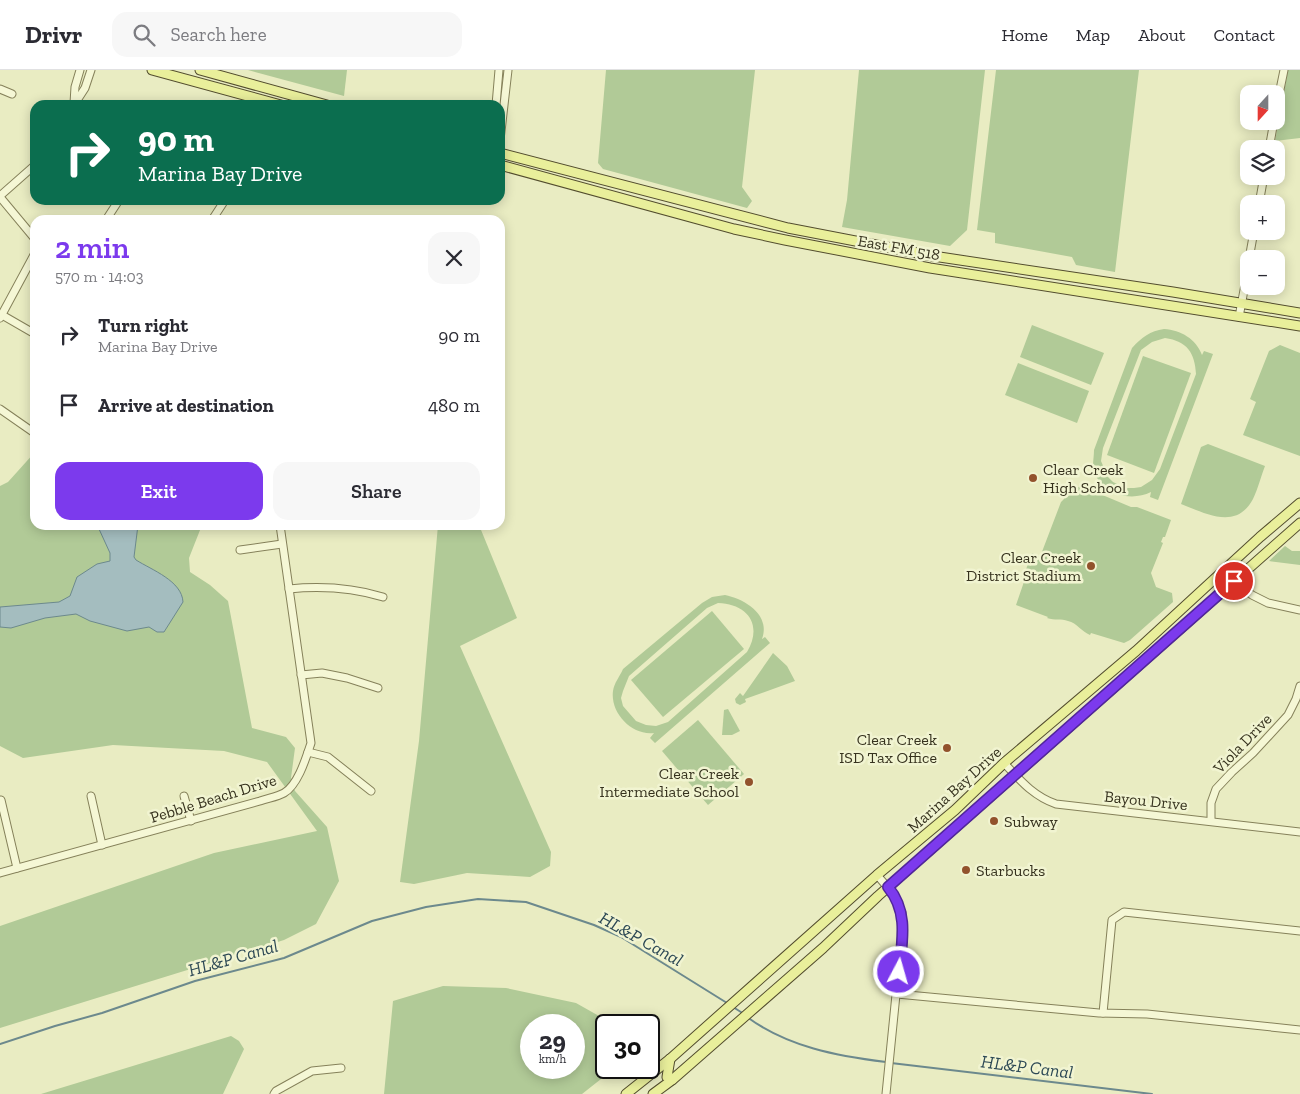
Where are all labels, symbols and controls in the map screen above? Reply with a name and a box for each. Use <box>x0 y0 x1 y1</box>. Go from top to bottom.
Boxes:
search box <box>112 12 462 57</box>
text: Drivr <box>25 20 82 49</box>
icon: search <box>130 21 158 49</box>
text: Search here <box>170 23 267 46</box>
text: Home <box>1001 24 1048 46</box>
text: Map <box>1076 24 1110 46</box>
text: About <box>1138 24 1185 46</box>
text: Contact <box>1213 24 1275 46</box>
north arrow <box>1240 85 1285 130</box>
map controls <box>1240 85 1285 295</box>
text: 90 m <box>138 118 214 160</box>
icon: right <box>55 120 120 185</box>
button: layers <box>1240 140 1285 185</box>
text: Marina Bay Drive <box>138 160 302 187</box>
button: + <box>1240 195 1285 240</box>
text: 2 min <box>55 230 129 266</box>
street label: East FM 518 <box>856 231 942 264</box>
button: close <box>428 232 480 284</box>
button: − <box>1240 250 1285 295</box>
text: 570 m · 14:03 <box>55 267 144 286</box>
text: Turn right <box>98 314 188 337</box>
icon: right <box>55 321 83 349</box>
text: 90 m <box>438 324 480 347</box>
text: Marina Bay Drive <box>98 337 218 356</box>
icon: arrive <box>55 391 83 419</box>
text: Arrive at destination <box>98 394 274 417</box>
text: 480 m <box>428 394 480 417</box>
place label: Clear Creek High School <box>1043 460 1126 497</box>
button: Exit <box>55 462 263 520</box>
button: Share <box>273 462 480 520</box>
marker: Clear Creek High School <box>1027 472 1039 484</box>
place label: Clear Creek District Stadium <box>966 548 1082 585</box>
marker: Clear Creek District Stadium <box>1085 560 1097 572</box>
pin <box>1213 560 1255 602</box>
icon: arrive <box>1220 567 1248 595</box>
street label: Viola Drive <box>1208 709 1276 778</box>
place label: Clear Creek ISD Tax Office <box>839 730 938 767</box>
street label: Marina Bay Drive <box>904 742 1005 836</box>
marker: Clear Creek ISD Tax Office <box>941 742 953 754</box>
place label: Clear Creek Intermediate School <box>600 764 740 801</box>
street label: Pebble Beach Drive <box>148 770 279 827</box>
marker: Clear Creek Intermediate School <box>743 776 755 788</box>
street label: Bayou Drive <box>1103 787 1188 814</box>
place label: Subway <box>1004 812 1059 831</box>
marker: Subway <box>988 815 1000 827</box>
place label: Starbucks <box>976 861 1045 880</box>
marker: Starbucks <box>960 864 972 876</box>
water label: HL&P Canal <box>595 907 687 971</box>
water label: HL&P Canal <box>186 935 280 981</box>
position arrow <box>872 945 924 997</box>
speed limit sign: 30 <box>595 1014 660 1079</box>
text: 29 <box>539 1025 566 1055</box>
water label: HL&P Canal <box>980 1050 1074 1084</box>
text: km/h <box>539 1052 566 1066</box>

